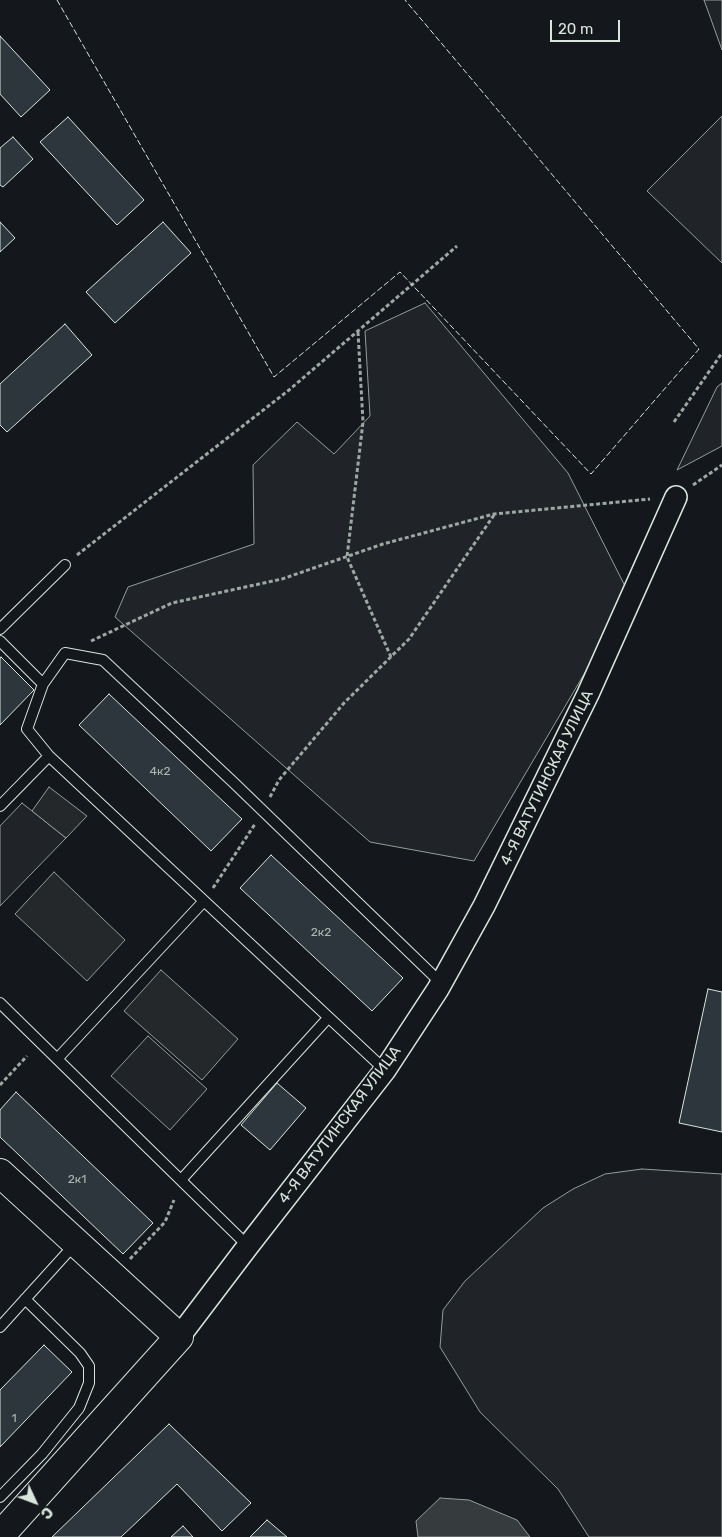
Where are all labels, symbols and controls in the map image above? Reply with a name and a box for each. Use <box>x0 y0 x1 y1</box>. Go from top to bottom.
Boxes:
scale bar <box>552 10 622 42</box>
text: 20 m <box>558 20 593 38</box>
street label: 4-Я ВАТУТИНСКАЯ УЛИЦА <box>497 687 597 869</box>
house number: 4к2 <box>150 765 170 779</box>
house number: 2к2 <box>311 926 331 940</box>
street label: 4-Я ВАТУТИНСКАЯ УЛИЦА <box>275 1043 405 1207</box>
house number: 2к1 <box>68 1173 86 1187</box>
house number: 1 <box>11 1412 17 1426</box>
north arrow <box>10 1477 60 1527</box>
text: С <box>37 1503 56 1522</box>

